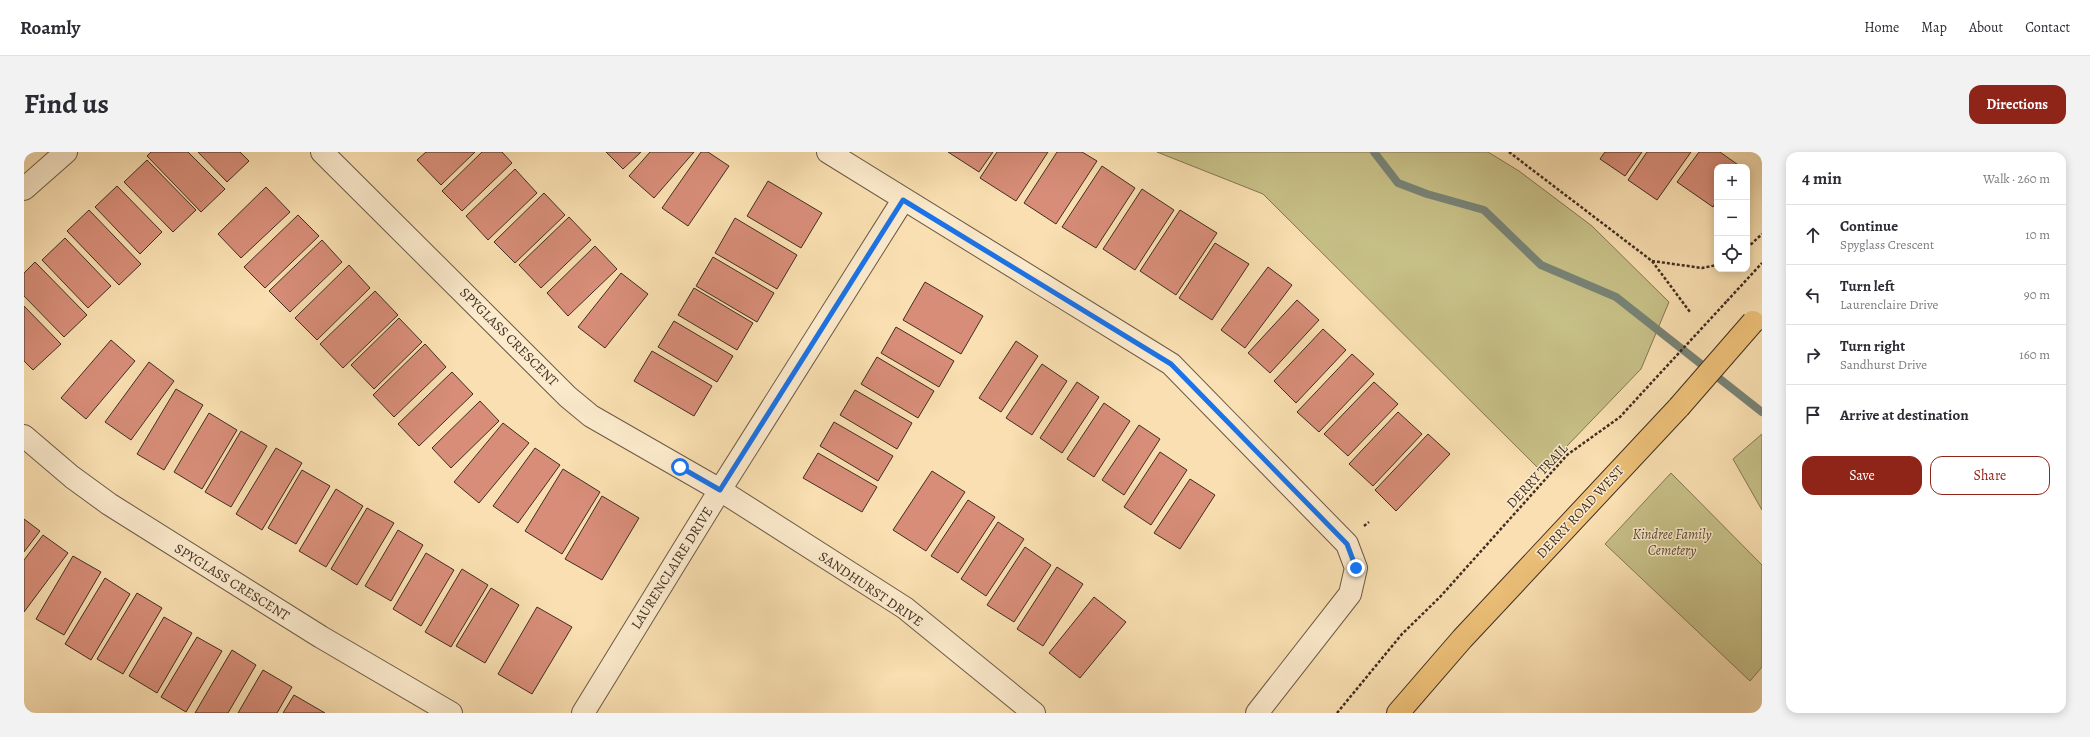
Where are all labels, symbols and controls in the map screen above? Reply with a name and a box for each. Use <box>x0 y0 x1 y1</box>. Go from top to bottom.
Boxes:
text: Roamly <box>20 15 80 41</box>
text: Home <box>1864 18 1899 37</box>
text: Map <box>1921 18 1947 37</box>
text: About <box>1969 18 2003 37</box>
text: Contact <box>2025 18 2070 37</box>
text: Find us <box>24 85 109 123</box>
button: Directions <box>1969 85 2066 124</box>
map controls <box>1714 164 1750 272</box>
button: + <box>1714 164 1750 200</box>
text: 4 min <box>1802 167 1842 190</box>
text: Walk · 260 m <box>1983 170 2050 187</box>
button: − <box>1714 200 1750 236</box>
text: Continue <box>1840 216 1898 236</box>
icon: ahead <box>1802 224 1824 246</box>
text: 10 m <box>2025 226 2050 243</box>
button: locate <box>1714 236 1750 272</box>
text: Spyglass Crescent <box>1840 236 1934 253</box>
text: Turn left <box>1840 276 1895 296</box>
street label: SPYGLASS CRESCENT <box>455 283 563 391</box>
icon: left <box>1802 284 1824 306</box>
text: 90 m <box>2024 286 2050 303</box>
text: Laurenclaire Drive <box>1840 296 1938 313</box>
text: Turn right <box>1840 336 1905 356</box>
icon: right <box>1802 344 1824 366</box>
text: 160 m <box>2019 346 2050 363</box>
text: Sandhurst Drive <box>1840 356 1927 373</box>
icon: arrive <box>1802 404 1824 426</box>
text: Arrive at destination <box>1840 405 1969 425</box>
street label: DERRY TRAIL <box>1502 439 1573 512</box>
button: Save <box>1802 456 1922 495</box>
button: Share <box>1930 456 2050 495</box>
route start <box>671 458 689 476</box>
street label: DERRY ROAD WEST <box>1532 461 1628 563</box>
street label: LAURENCLAIRE DRIVE <box>627 503 717 633</box>
park label: Kindree Family Cemetery <box>1632 525 1712 560</box>
street label: SPYGLASS CRESCENT <box>171 539 293 625</box>
street label: SANDHURST DRIVE <box>815 547 927 631</box>
route end <box>1347 559 1365 577</box>

